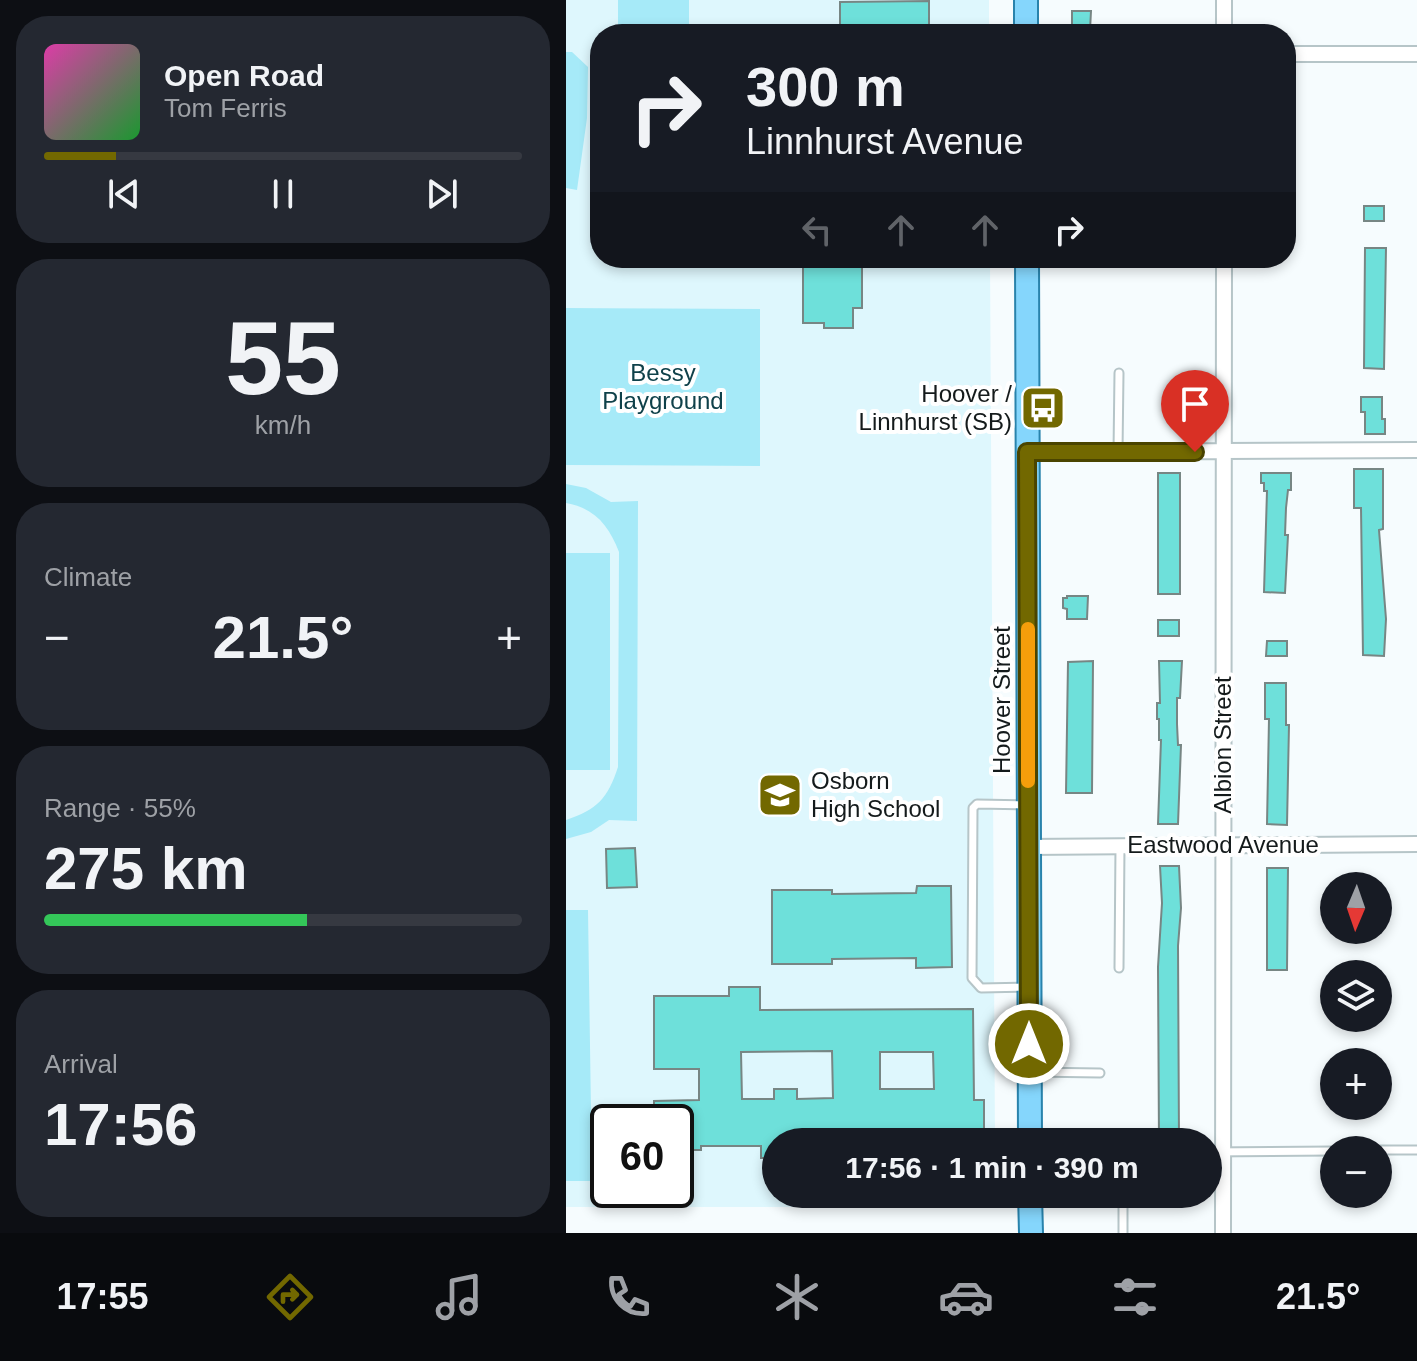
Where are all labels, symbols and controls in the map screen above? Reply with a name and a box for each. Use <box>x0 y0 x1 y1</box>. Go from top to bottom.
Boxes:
text: 300 m <box>746 55 905 118</box>
icon: right <box>614 56 718 160</box>
text: Open Road <box>164 59 324 92</box>
text: Tom Ferris <box>164 93 287 123</box>
text: Linnhurst Avenue <box>746 121 1024 162</box>
icon: previous <box>102 172 146 216</box>
icon: pause <box>261 172 305 216</box>
icon: next <box>420 172 464 216</box>
icon: left <box>795 208 839 252</box>
icon: ahead <box>879 208 923 252</box>
icon: ahead <box>963 208 1007 252</box>
icon: right <box>1047 208 1091 252</box>
text: 55 <box>225 300 341 416</box>
park label: Bessy Playground <box>602 359 724 414</box>
pin <box>1161 370 1229 452</box>
place label: Hoover / Linnhurst (SB) <box>859 380 1012 435</box>
icon: arrive <box>1173 382 1217 426</box>
bus stop icon: Hoover / Linnhurst (SB) <box>1019 384 1067 432</box>
text: km/h <box>255 410 311 440</box>
text: Climate <box>44 562 132 592</box>
text: 21.5° <box>213 604 353 671</box>
text: − <box>44 613 70 662</box>
text: + <box>496 613 522 662</box>
street label: Hoover Street <box>988 626 1015 774</box>
street label: Albion Street <box>1209 676 1236 814</box>
place label: Osborn High School <box>811 767 940 822</box>
school or university icon: Osborn High School <box>756 771 804 819</box>
text: Range · 55% <box>44 793 196 823</box>
street label: Eastwood Avenue <box>1127 831 1319 858</box>
text: 275 km <box>44 835 248 902</box>
north arrow <box>1320 872 1392 944</box>
map controls <box>1320 872 1392 1208</box>
button: layers <box>1320 960 1392 1032</box>
position arrow <box>987 1002 1071 1086</box>
button: + <box>1320 1048 1392 1120</box>
text: Arrival <box>44 1049 118 1079</box>
text: 17:56 <box>44 1091 197 1158</box>
speed limit sign: 60 <box>590 1104 694 1208</box>
button: − <box>1320 1136 1392 1208</box>
text: 17:56 · 1 min · 390 m <box>845 1151 1139 1184</box>
icon: directions <box>262 1269 318 1325</box>
icon: music <box>431 1269 487 1325</box>
icon: phone <box>600 1269 656 1325</box>
icon: climate <box>769 1269 825 1325</box>
icon: car <box>938 1269 994 1325</box>
icon: filters <box>1107 1269 1163 1325</box>
text: 17:55 <box>57 1276 149 1317</box>
text: 21.5° <box>1276 1276 1360 1317</box>

